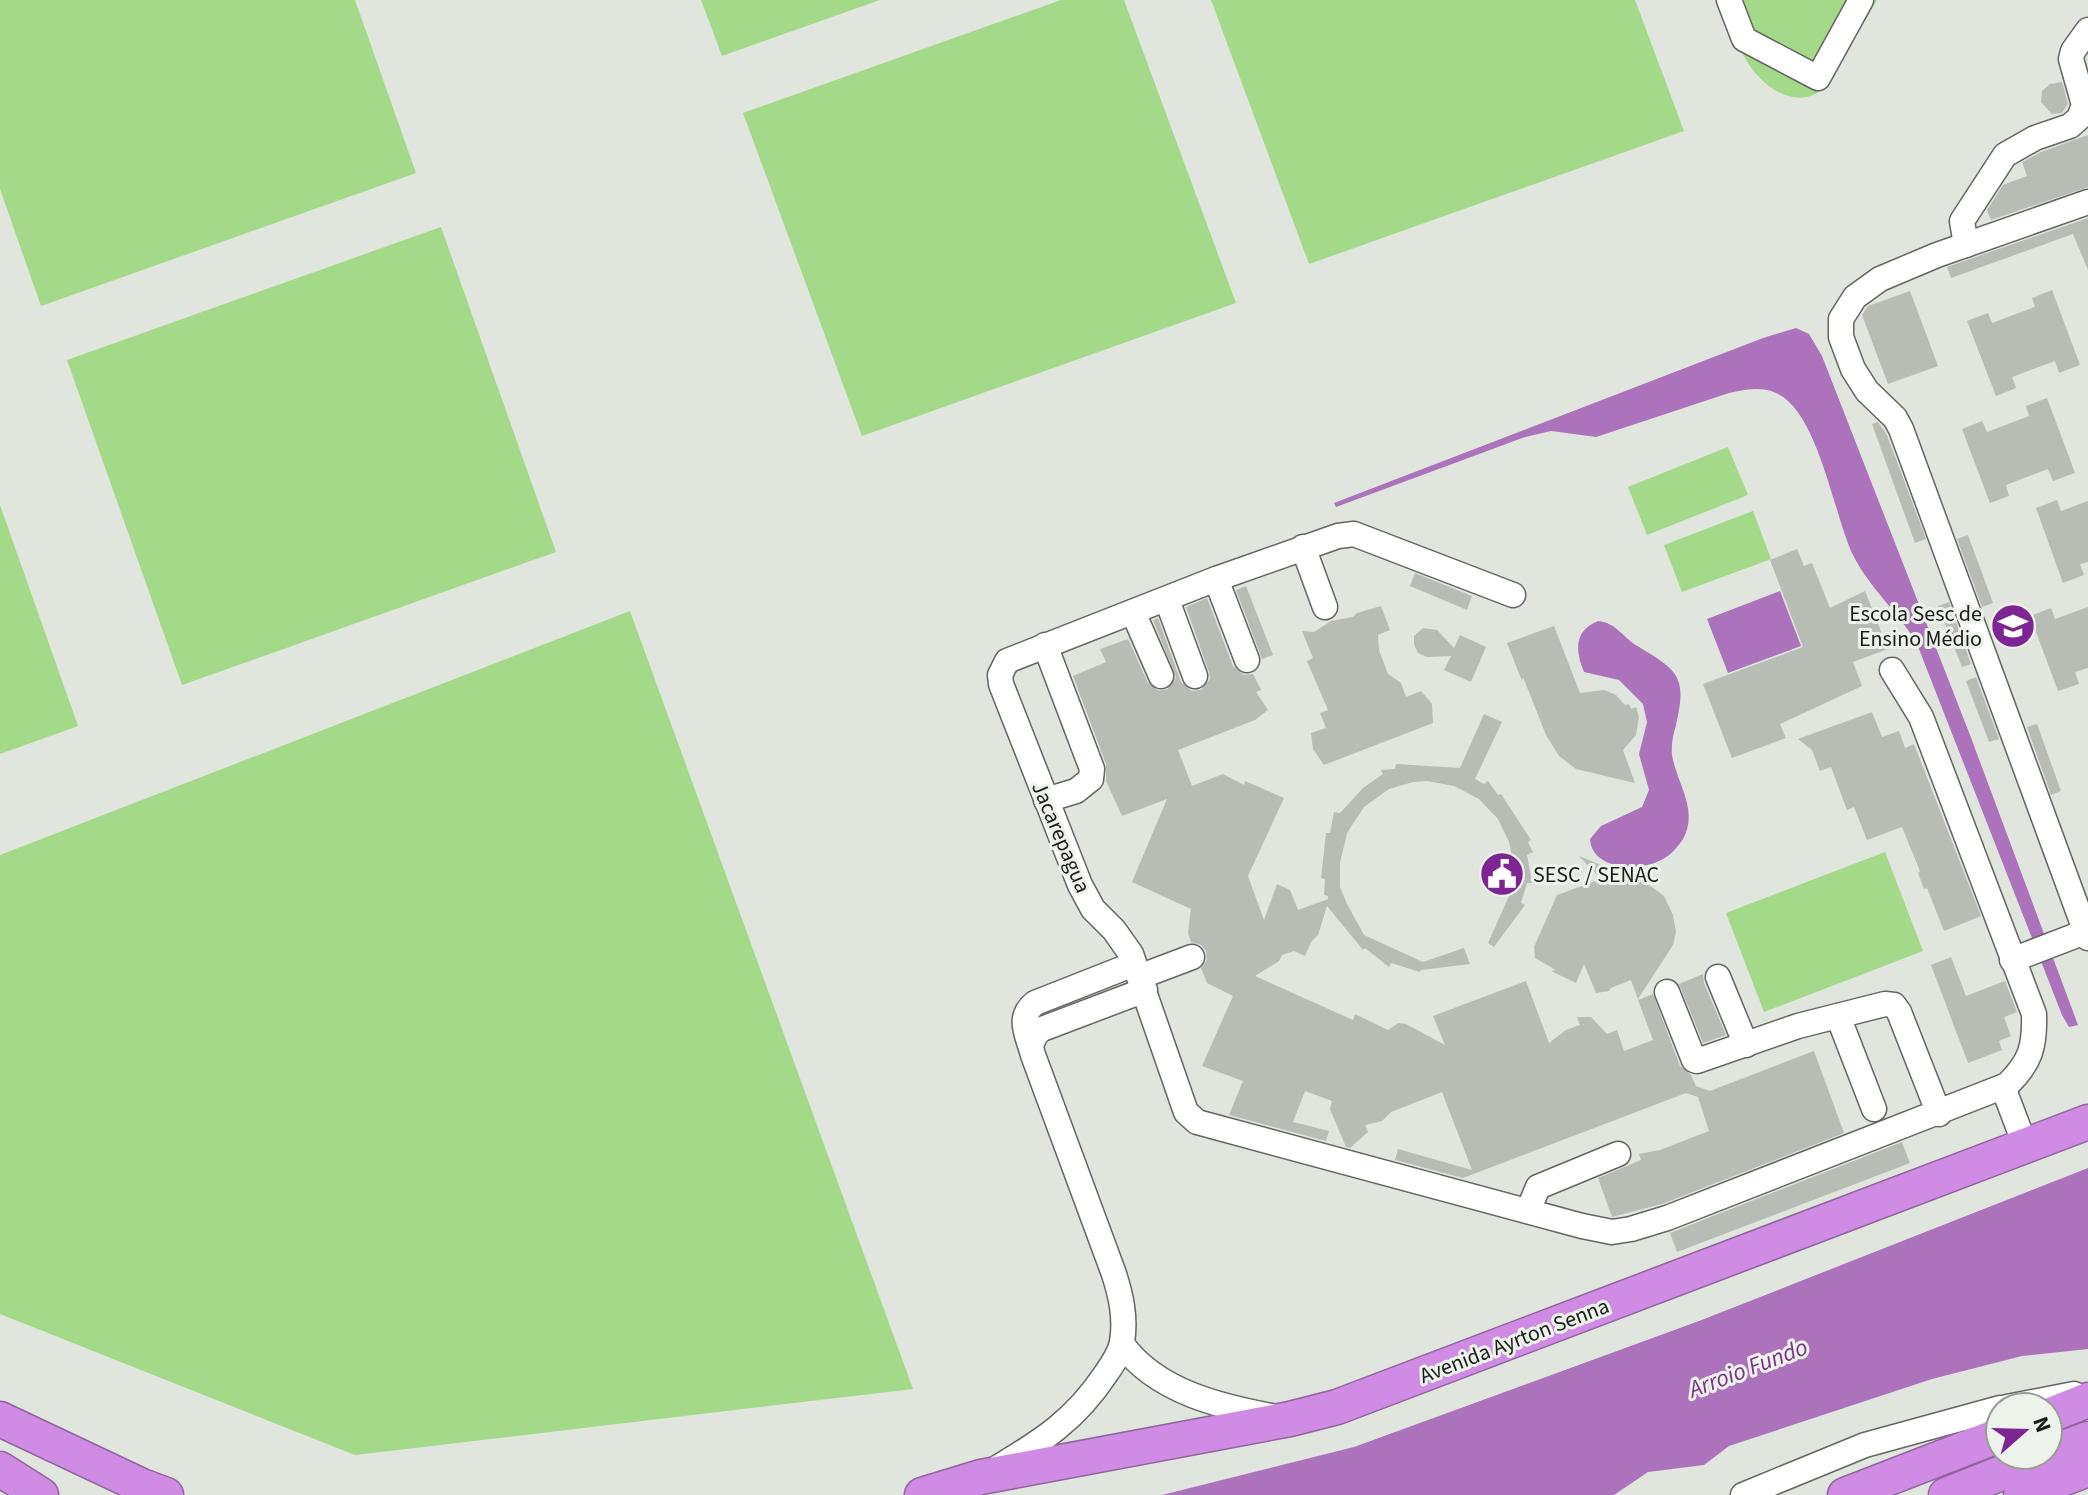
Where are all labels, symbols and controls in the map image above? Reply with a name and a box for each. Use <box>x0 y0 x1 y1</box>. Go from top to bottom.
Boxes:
place label: Escola Sesc de Ensino Médio <box>1849 598 1982 655</box>
school or university icon: Escola Sesc de Ensino Médio <box>1989 602 2037 650</box>
street label: Jacarepagua <box>1023 777 1099 898</box>
public building icon: SESC / SENAC <box>1478 850 1526 898</box>
place label: SESC / SENAC <box>1533 859 1659 891</box>
street label: Avenida Ayrton Senna <box>1415 1290 1614 1392</box>
water label: Arroio Fundo <box>1682 1330 1813 1408</box>
north arrow <box>1984 1391 2064 1471</box>
text: N <box>2024 1412 2059 1437</box>

